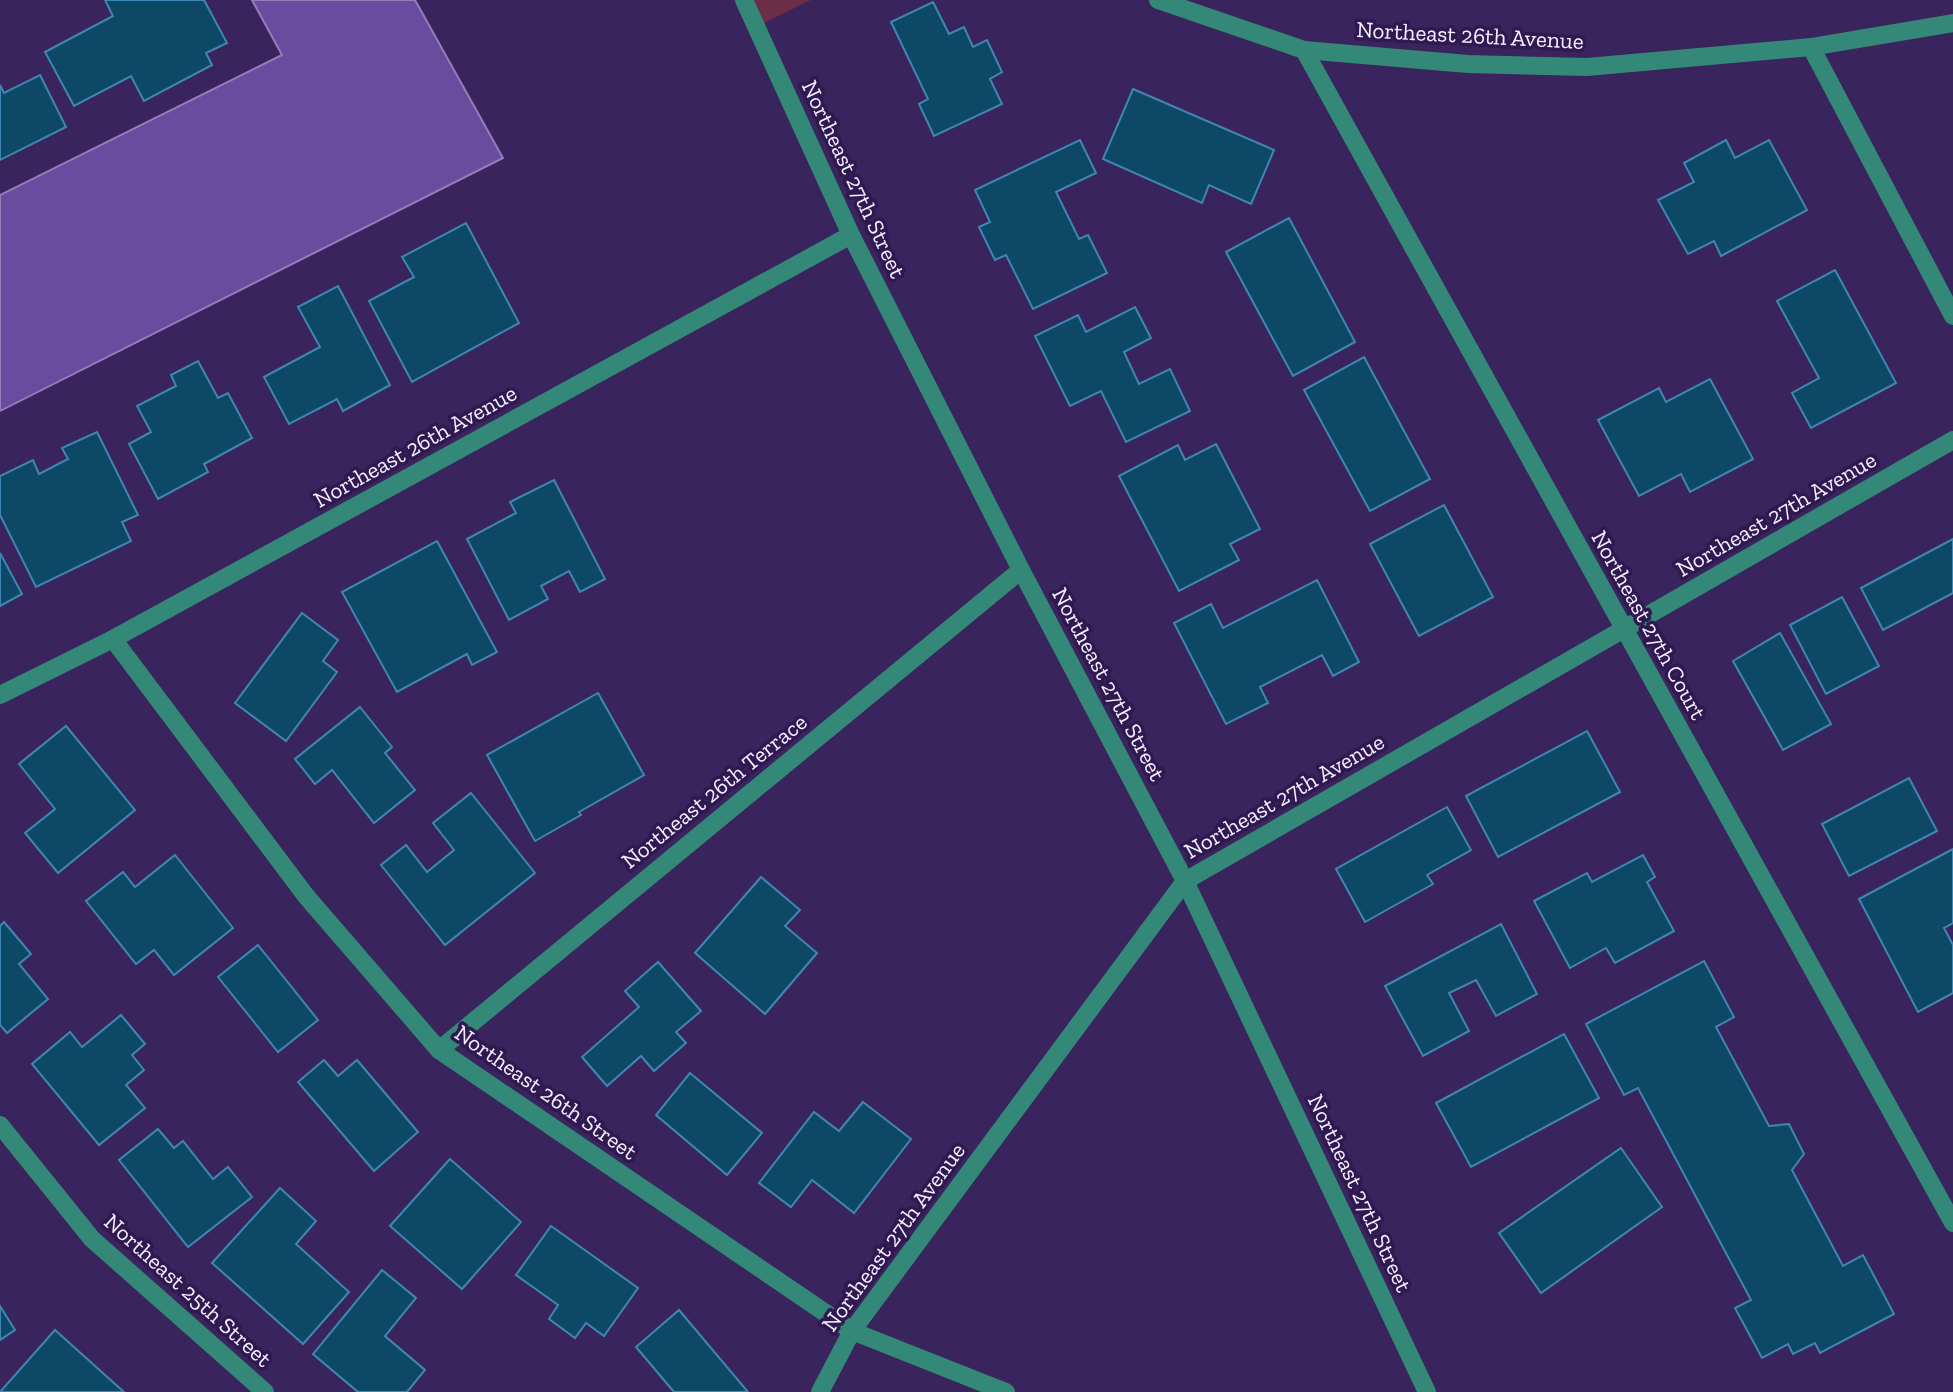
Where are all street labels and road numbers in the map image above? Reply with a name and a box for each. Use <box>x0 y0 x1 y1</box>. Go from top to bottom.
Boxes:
street label: Northeast 26th Avenue <box>1356 15 1584 55</box>
street label: Northeast 27th Street <box>796 76 912 283</box>
street label: Northeast 26th Avenue <box>309 379 521 513</box>
street label: Northeast 27th Avenue <box>1671 445 1881 583</box>
street label: Northeast 27th Court <box>1585 526 1713 725</box>
street label: Northeast 27th Street <box>1046 583 1172 786</box>
street label: Northeast 26th Terrace <box>616 708 812 874</box>
street label: Northeast 27th Avenue <box>1179 727 1389 865</box>
street label: Northeast 26th Street <box>449 1019 643 1166</box>
street label: Northeast 27th Street <box>1302 1090 1418 1297</box>
street label: Northeast 27th Avenue <box>815 1137 971 1337</box>
street label: Northeast 25th Street <box>98 1207 278 1373</box>

